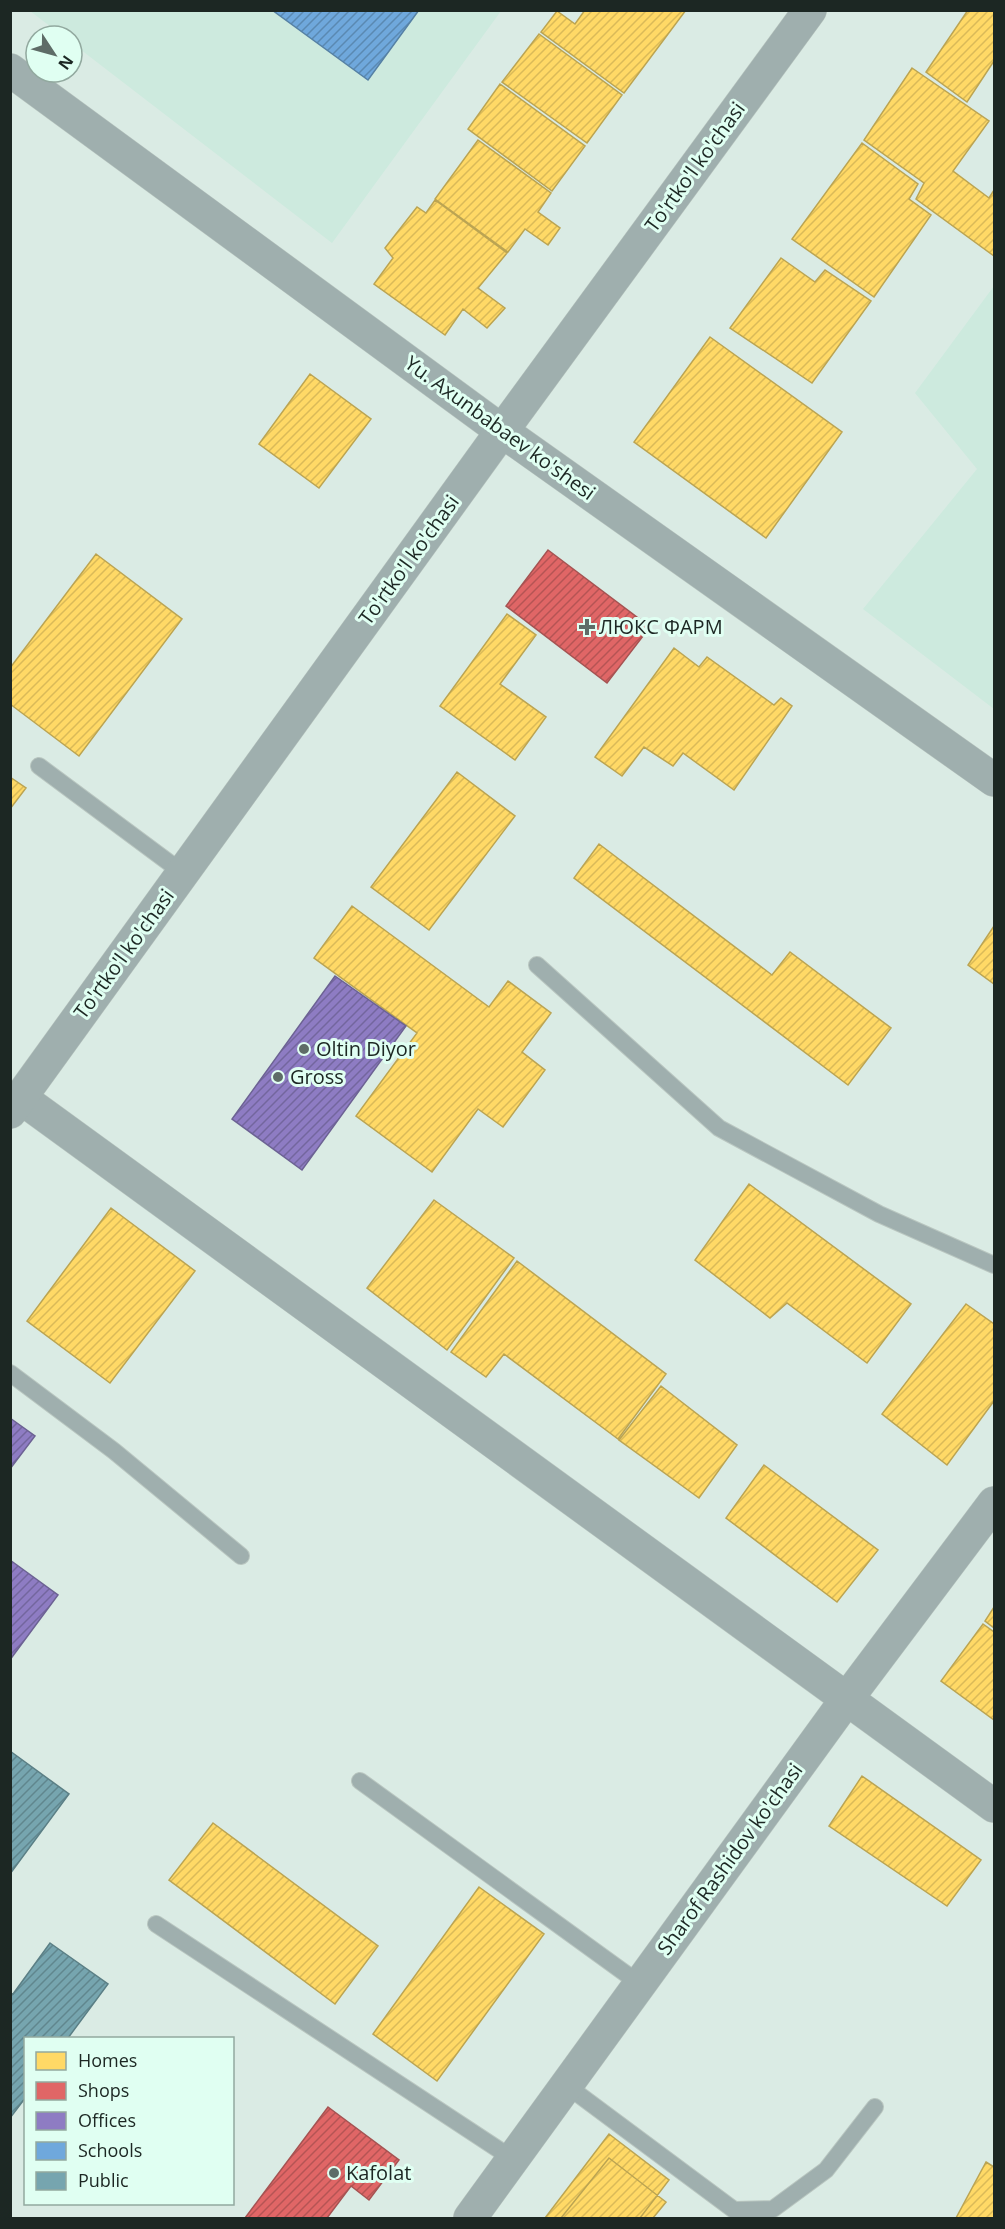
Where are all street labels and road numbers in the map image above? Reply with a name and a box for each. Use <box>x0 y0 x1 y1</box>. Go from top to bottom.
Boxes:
street label: To'rtko'l ko'chasi <box>638 96 751 237</box>
street label: Yu. Axunbabaev ko'shesi <box>400 349 601 506</box>
street label: To'rtko'l ko'chasi <box>352 489 465 630</box>
street label: To'rtko'l ko'chasi <box>67 883 180 1024</box>
street label: Sharof Rashidov ko'chasi <box>651 1757 808 1960</box>

